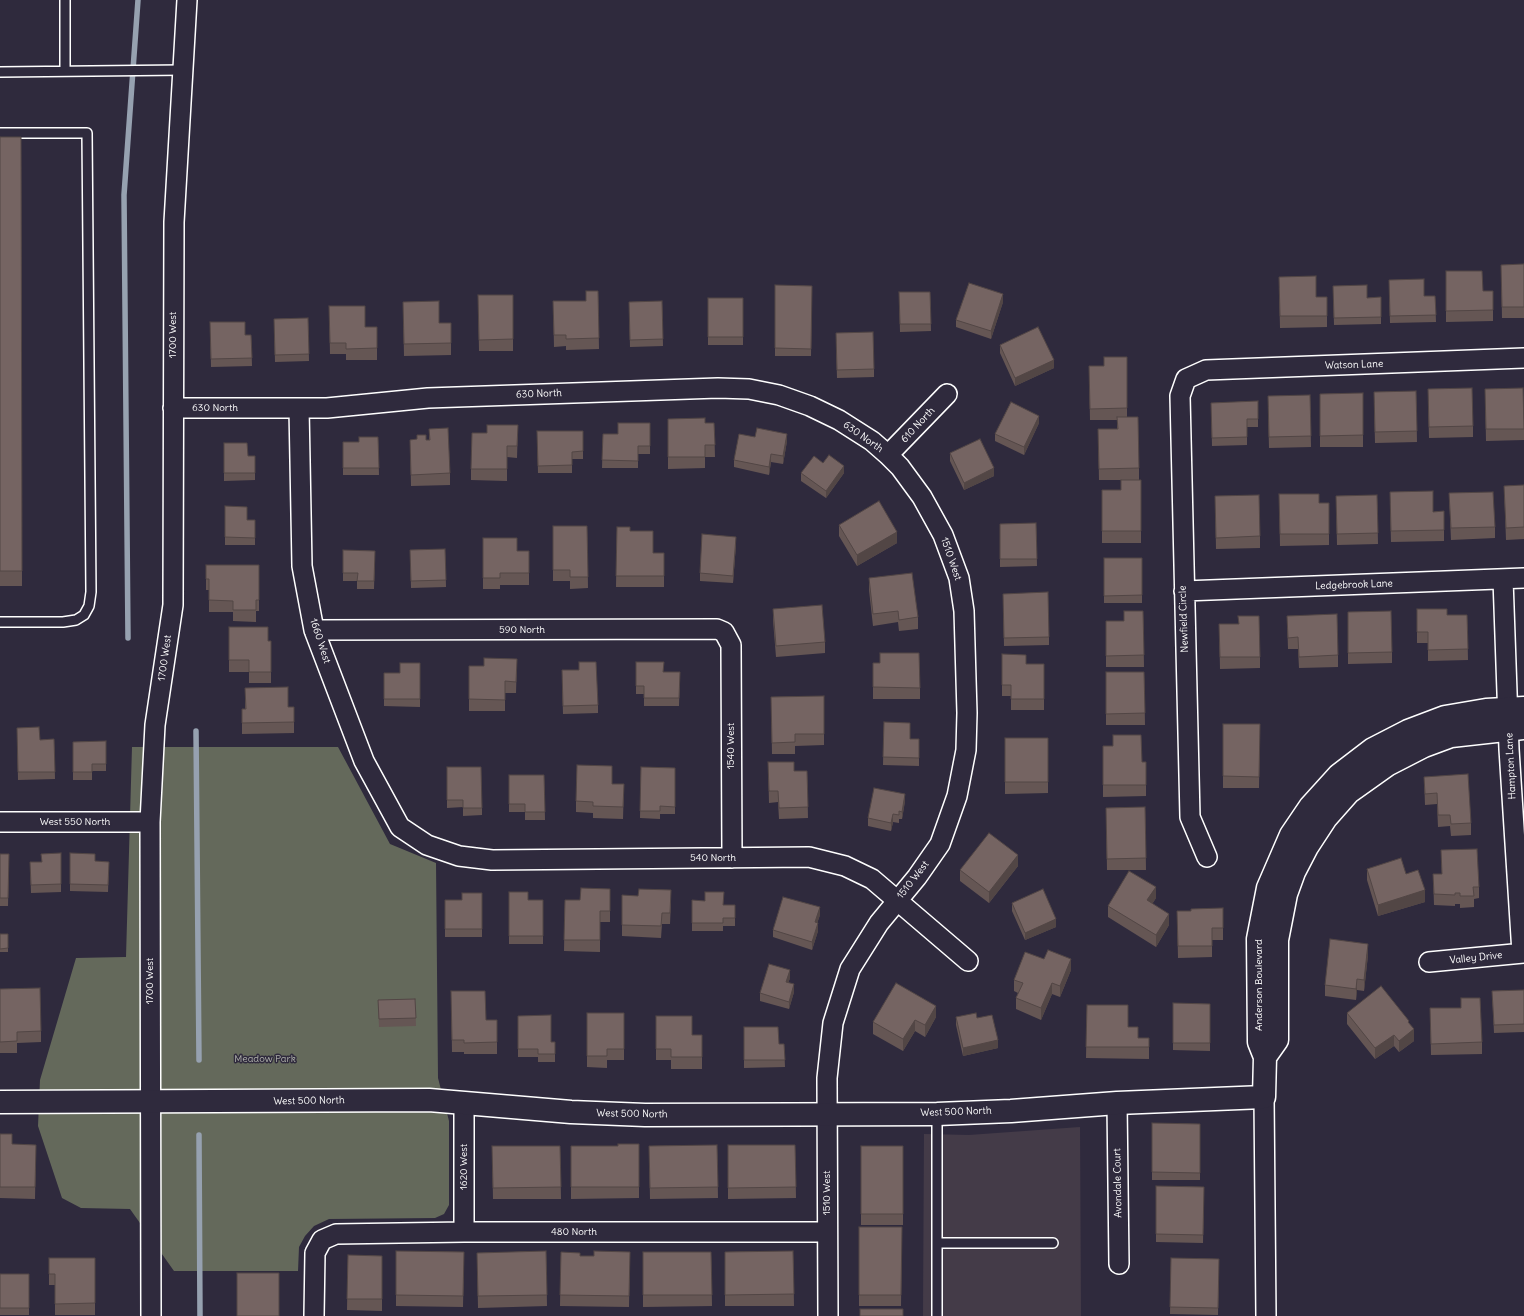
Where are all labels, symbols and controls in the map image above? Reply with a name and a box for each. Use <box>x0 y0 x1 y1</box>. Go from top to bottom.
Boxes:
street label: 1700 West <box>167 312 179 358</box>
street label: Watson Lane <box>1325 358 1383 372</box>
street label: 630 North <box>516 387 562 401</box>
street label: 630 North <box>192 402 238 414</box>
street label: 610 North <box>898 405 938 445</box>
street label: 630 North <box>841 419 885 455</box>
street label: 1510 West <box>938 536 964 582</box>
street label: Ledgebrook Lane <box>1315 578 1393 592</box>
street label: Newfield Circle <box>1177 585 1191 653</box>
street label: 1660 West <box>307 617 333 665</box>
street label: 590 North <box>499 624 545 636</box>
street label: 1700 West <box>156 634 174 682</box>
street label: 1540 West <box>725 723 737 769</box>
street label: Hampton Lane <box>1503 732 1519 800</box>
street label: West 550 North <box>40 816 110 828</box>
street label: 540 North <box>690 852 736 864</box>
street label: 1510 West <box>895 859 931 901</box>
street label: Anderson Boulevard <box>1253 939 1265 1031</box>
street label: Valley Drive <box>1449 949 1503 967</box>
street label: 1700 West <box>144 958 156 1004</box>
park label: Meadow Park <box>234 1053 296 1065</box>
street label: West 500 North <box>273 1094 345 1108</box>
street label: West 500 North <box>920 1105 992 1119</box>
street label: West 500 North <box>596 1107 668 1121</box>
street label: 1620 West <box>458 1144 470 1190</box>
street label: Avondale Court <box>1111 1148 1125 1218</box>
street label: 1510 West <box>821 1171 833 1215</box>
street label: 480 North <box>551 1226 597 1238</box>

